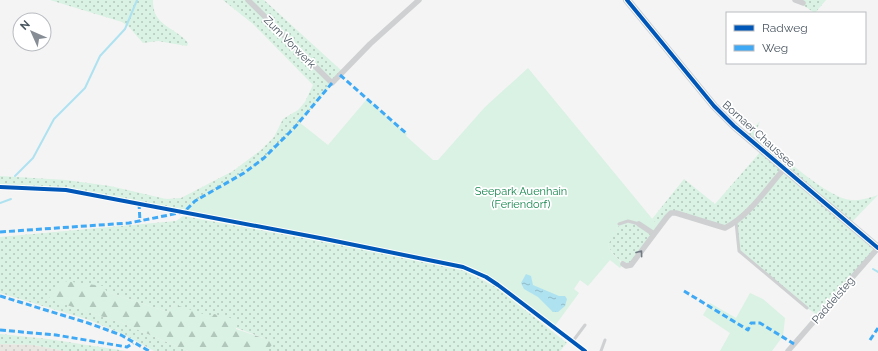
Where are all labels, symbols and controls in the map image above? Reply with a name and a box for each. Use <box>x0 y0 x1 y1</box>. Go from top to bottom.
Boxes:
north arrow <box>12 12 52 52</box>
legend <box>726 12 866 64</box>
street label: Zum Vorwerk <box>261 14 318 71</box>
text: N <box>18 18 33 33</box>
text: Radweg <box>762 21 808 35</box>
text: Weg <box>762 41 788 55</box>
street label: Bornaer Chaussee <box>720 98 798 171</box>
park label: Seepark Auenhain (Feriendorf) <box>475 185 567 211</box>
one-way arrow <box>635 251 642 258</box>
street label: Paddelsteg <box>809 274 857 327</box>

